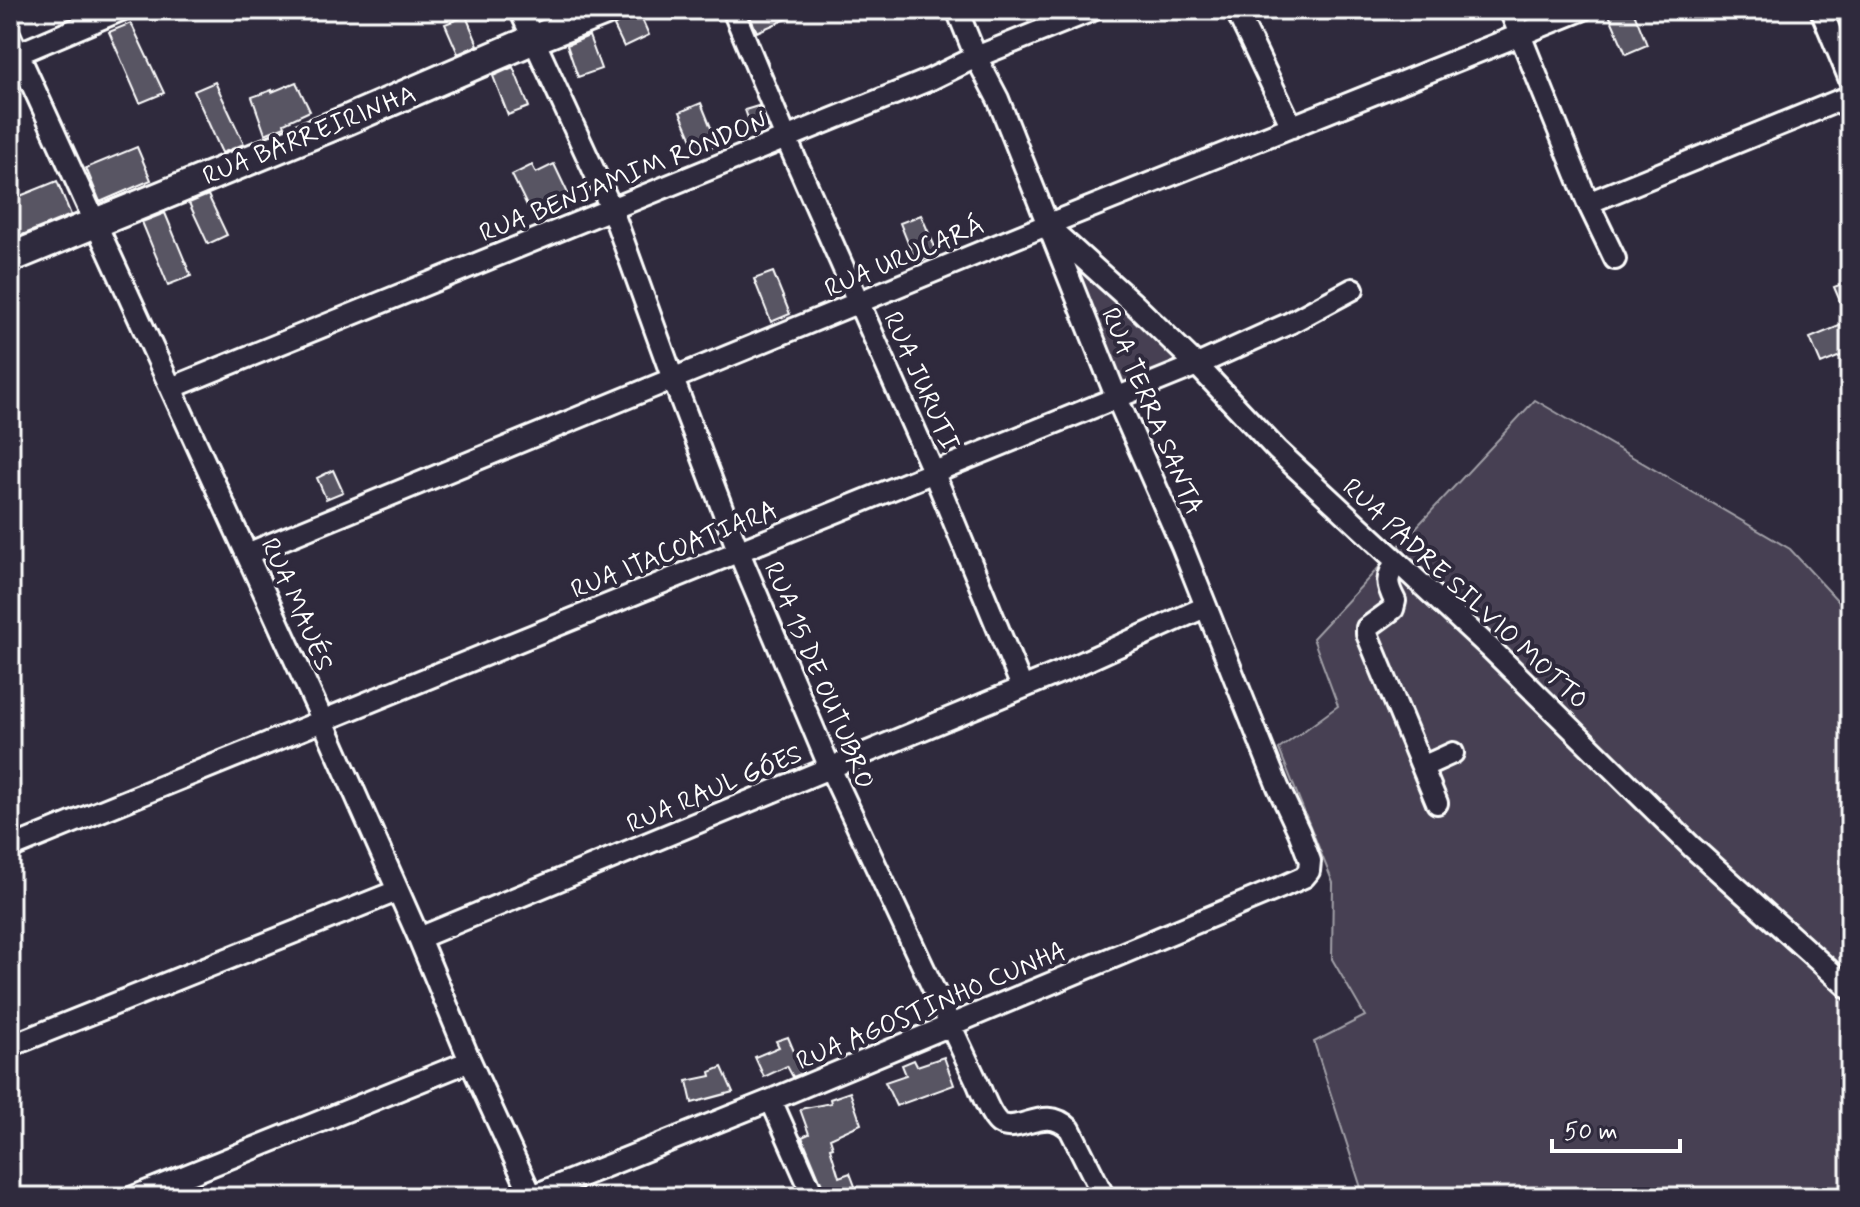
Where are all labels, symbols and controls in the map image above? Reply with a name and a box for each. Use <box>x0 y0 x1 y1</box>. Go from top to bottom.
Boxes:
street label: RUA BARREIRINHA <box>198 78 421 194</box>
street label: RUA BENJAMIM RONDON <box>475 104 773 251</box>
street label: RUA URUCARÁ <box>820 208 990 307</box>
street label: RUA TERRA SANTA <box>1092 303 1210 521</box>
street label: RUA JURUTI <box>874 307 966 457</box>
street label: RUA PADRE SILVIO MOTTO <box>1334 471 1595 718</box>
street label: RUA ITACOATIARA <box>566 494 783 608</box>
street label: RUA MAUÉS <box>252 532 342 677</box>
street label: RUA 15 DE OUTUBRO <box>755 557 881 795</box>
street label: RUA RAUL GÓES <box>622 738 808 842</box>
street label: RUA AGOSTINHO CUNHA <box>791 934 1072 1079</box>
scale bar <box>1552 1103 1680 1153</box>
text: 50 m <box>1564 1117 1618 1148</box>

